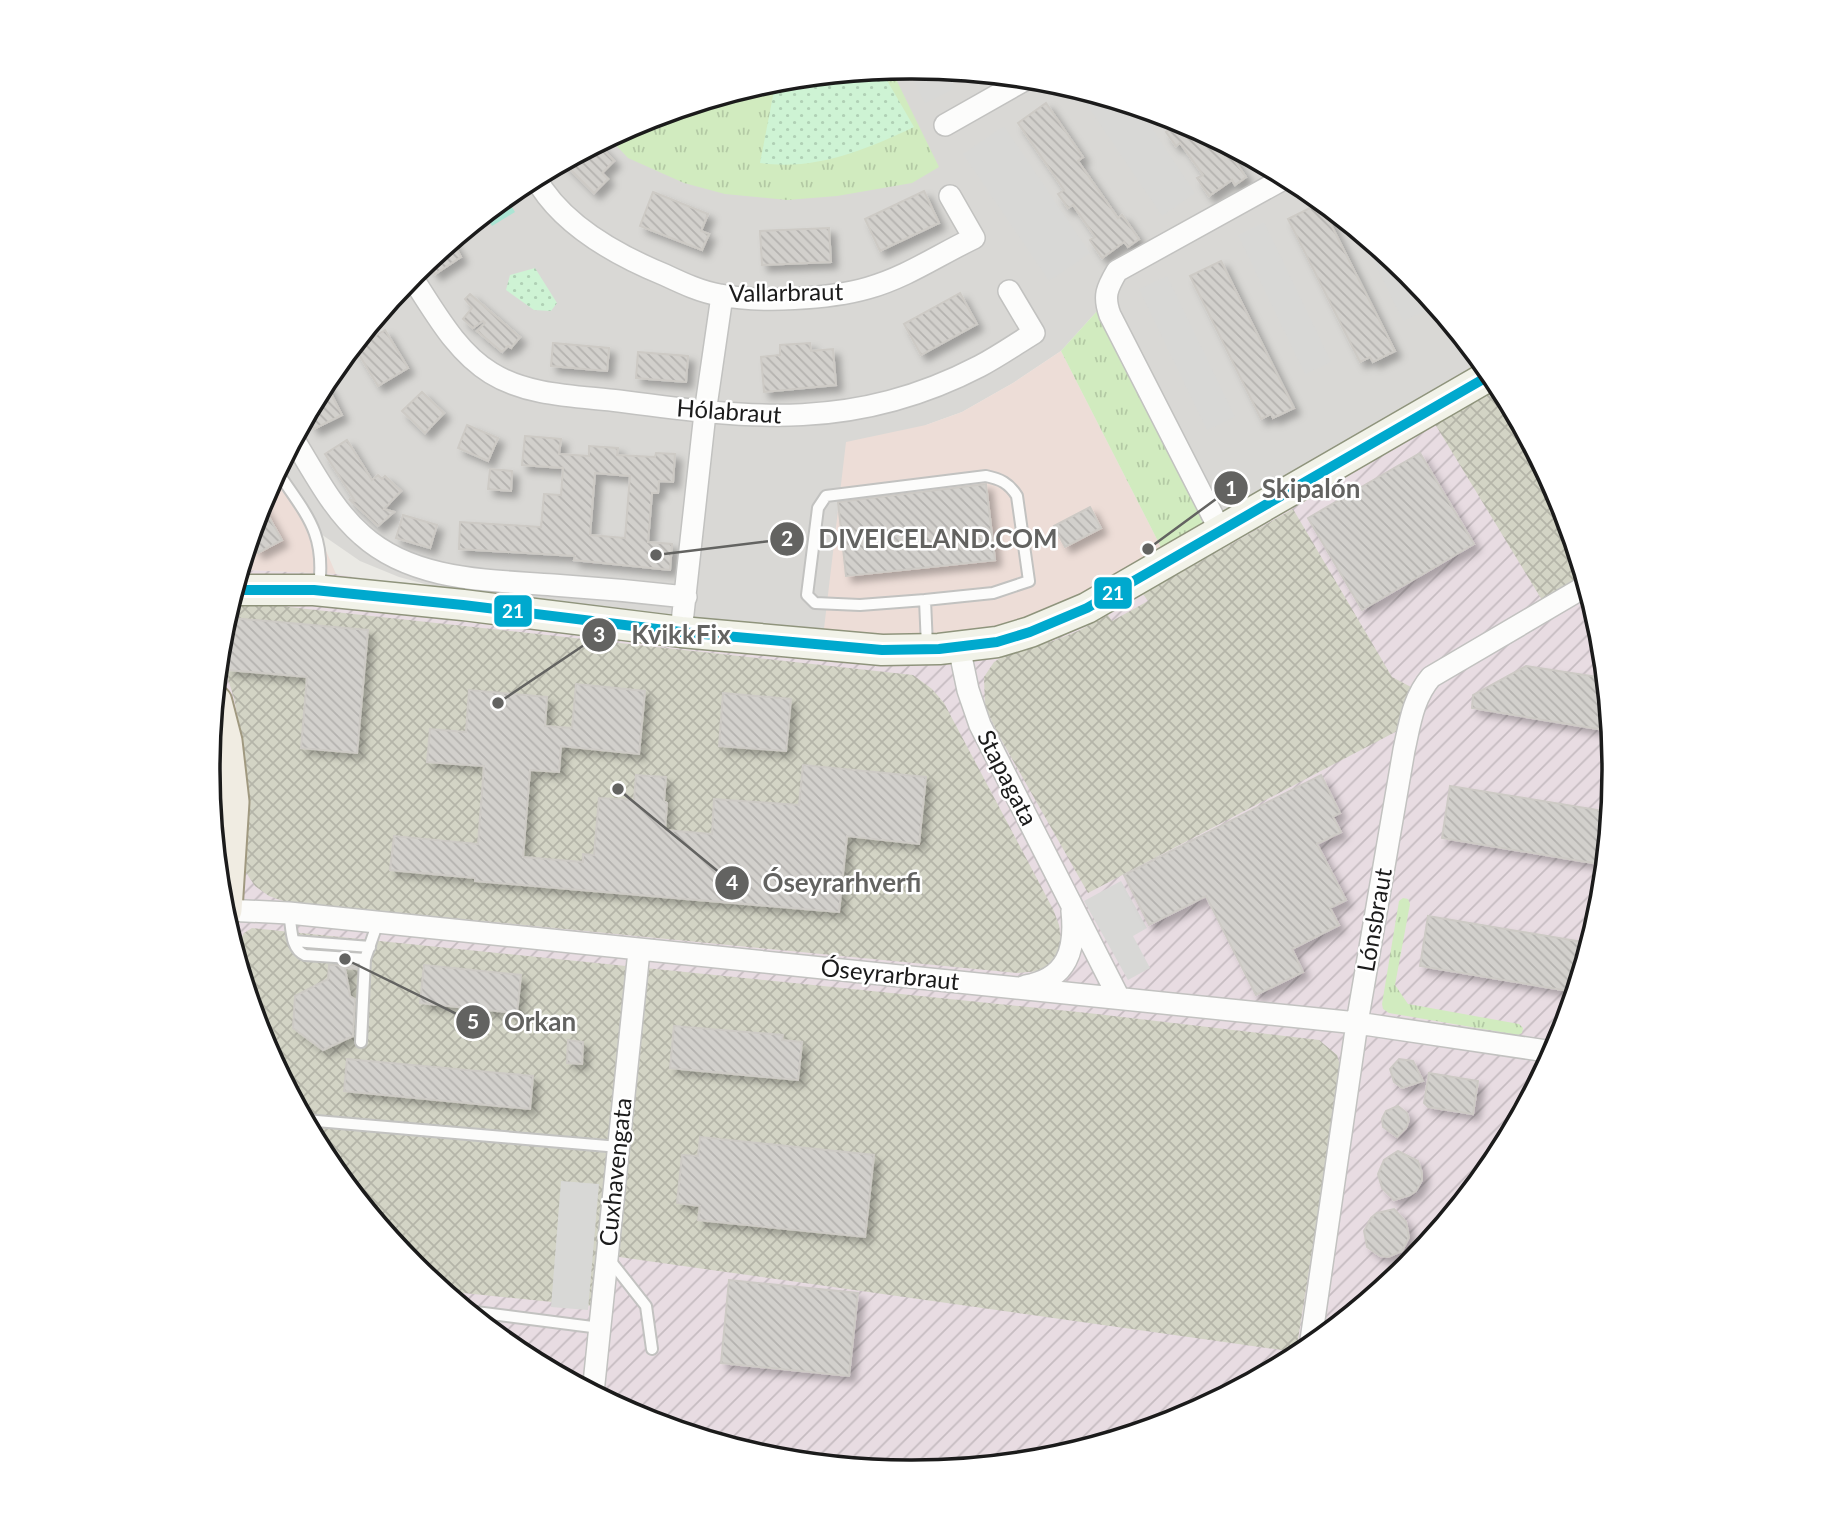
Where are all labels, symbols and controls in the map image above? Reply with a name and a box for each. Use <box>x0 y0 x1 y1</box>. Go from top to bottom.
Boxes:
street label: Vallarbraut <box>729 276 844 307</box>
street label: Hólabraut <box>676 392 783 429</box>
callout: Skipalón <box>1213 465 1375 512</box>
text: Skipalón <box>1262 472 1360 504</box>
text: 1 <box>1225 475 1237 500</box>
callout: DIVEICELAND.COM <box>769 515 1071 562</box>
text: DIVEICELAND.COM <box>818 522 1058 554</box>
text: 2 <box>781 525 793 550</box>
line badge: 21 <box>1093 576 1133 610</box>
text: 21 <box>1102 581 1124 604</box>
line badge: 21 <box>493 594 533 628</box>
text: 21 <box>502 599 524 622</box>
callout: KvikkFix <box>582 611 744 658</box>
text: KvikkFix <box>631 618 731 650</box>
text: 3 <box>593 621 605 646</box>
street label: Stapagata <box>972 725 1045 830</box>
callout: Óseyrarhverfi <box>714 860 936 907</box>
street label: Lónsbraut <box>1350 865 1397 974</box>
text: Óseyrarhverfi <box>763 866 921 898</box>
text: 4 <box>726 869 738 894</box>
street label: Óseyrarbraut <box>819 952 961 995</box>
callout: Orkan <box>455 998 590 1045</box>
text: Orkan <box>504 1005 576 1037</box>
text: 5 <box>467 1008 479 1033</box>
street label: Cuxhavengata <box>592 1096 637 1248</box>

